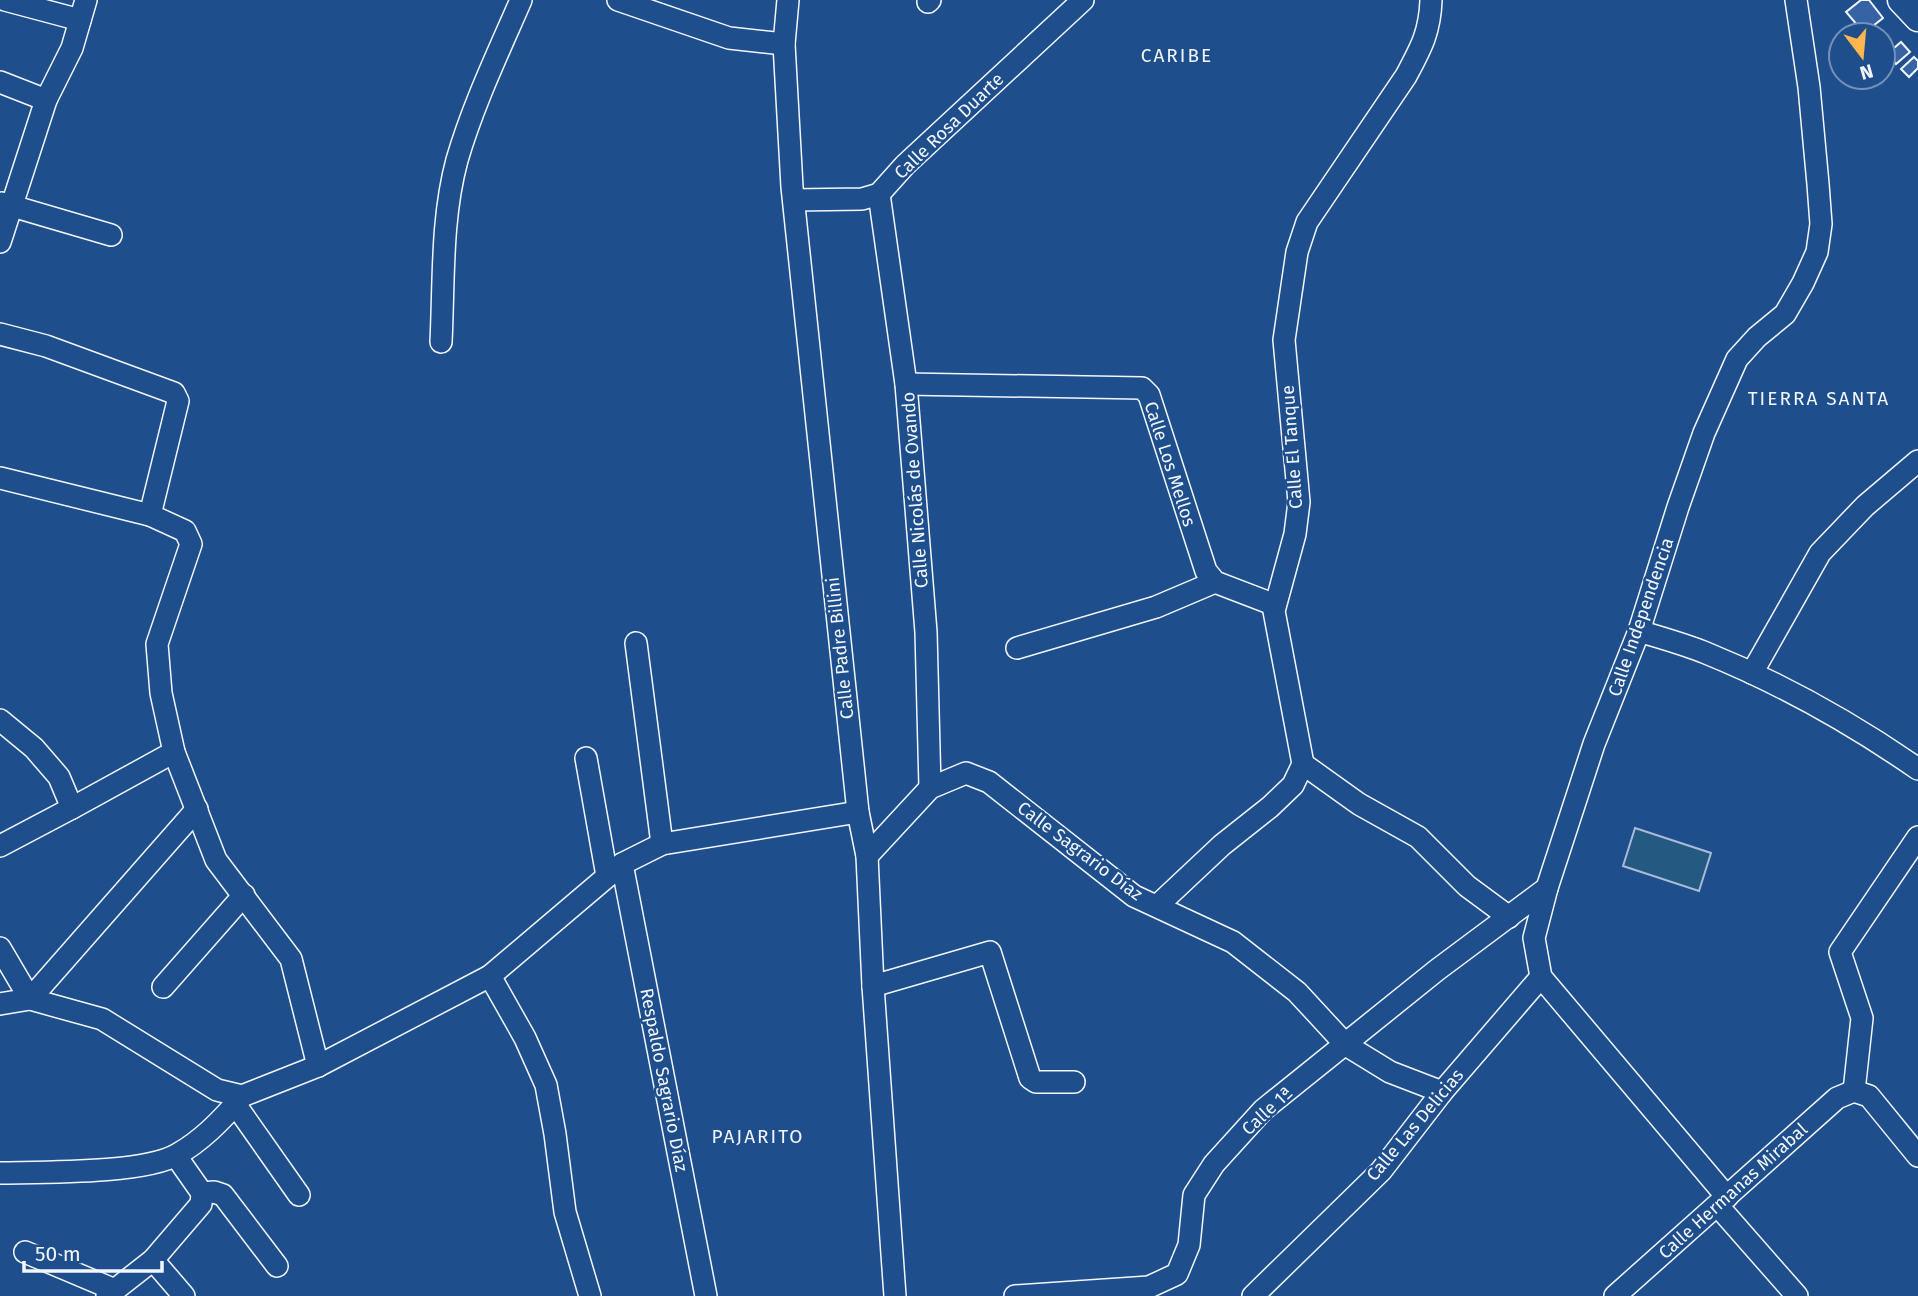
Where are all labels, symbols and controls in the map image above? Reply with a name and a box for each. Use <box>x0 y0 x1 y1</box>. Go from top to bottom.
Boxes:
north arrow <box>1827 21 1897 91</box>
district label: CARIBE <box>1141 44 1213 67</box>
text: N <box>1857 59 1876 85</box>
street label: Calle Rosa Duarte <box>890 68 1008 184</box>
street label: Calle El Tanque <box>1277 384 1307 510</box>
district label: TIERRA SANTA <box>1748 387 1890 410</box>
street label: Calle Nicolás de Ovando <box>897 391 933 589</box>
street label: Calle Los Mellos <box>1139 399 1201 529</box>
street label: Calle Independencia <box>1603 535 1679 699</box>
street label: Calle Padre Billini <box>822 576 858 720</box>
street label: Calle Sagrario Díaz <box>1013 797 1147 905</box>
street label: Respaldo Sagrario Díaz <box>635 986 693 1174</box>
street label: Calle Las Delicias <box>1362 1064 1468 1186</box>
street label: Calle 1ª <box>1237 1082 1297 1140</box>
street label: Calle Hermanas Mirabal <box>1654 1118 1812 1264</box>
district label: PAJARITO <box>712 1125 804 1148</box>
scale bar <box>24 1230 163 1274</box>
text: 50 m <box>35 1241 81 1267</box>

